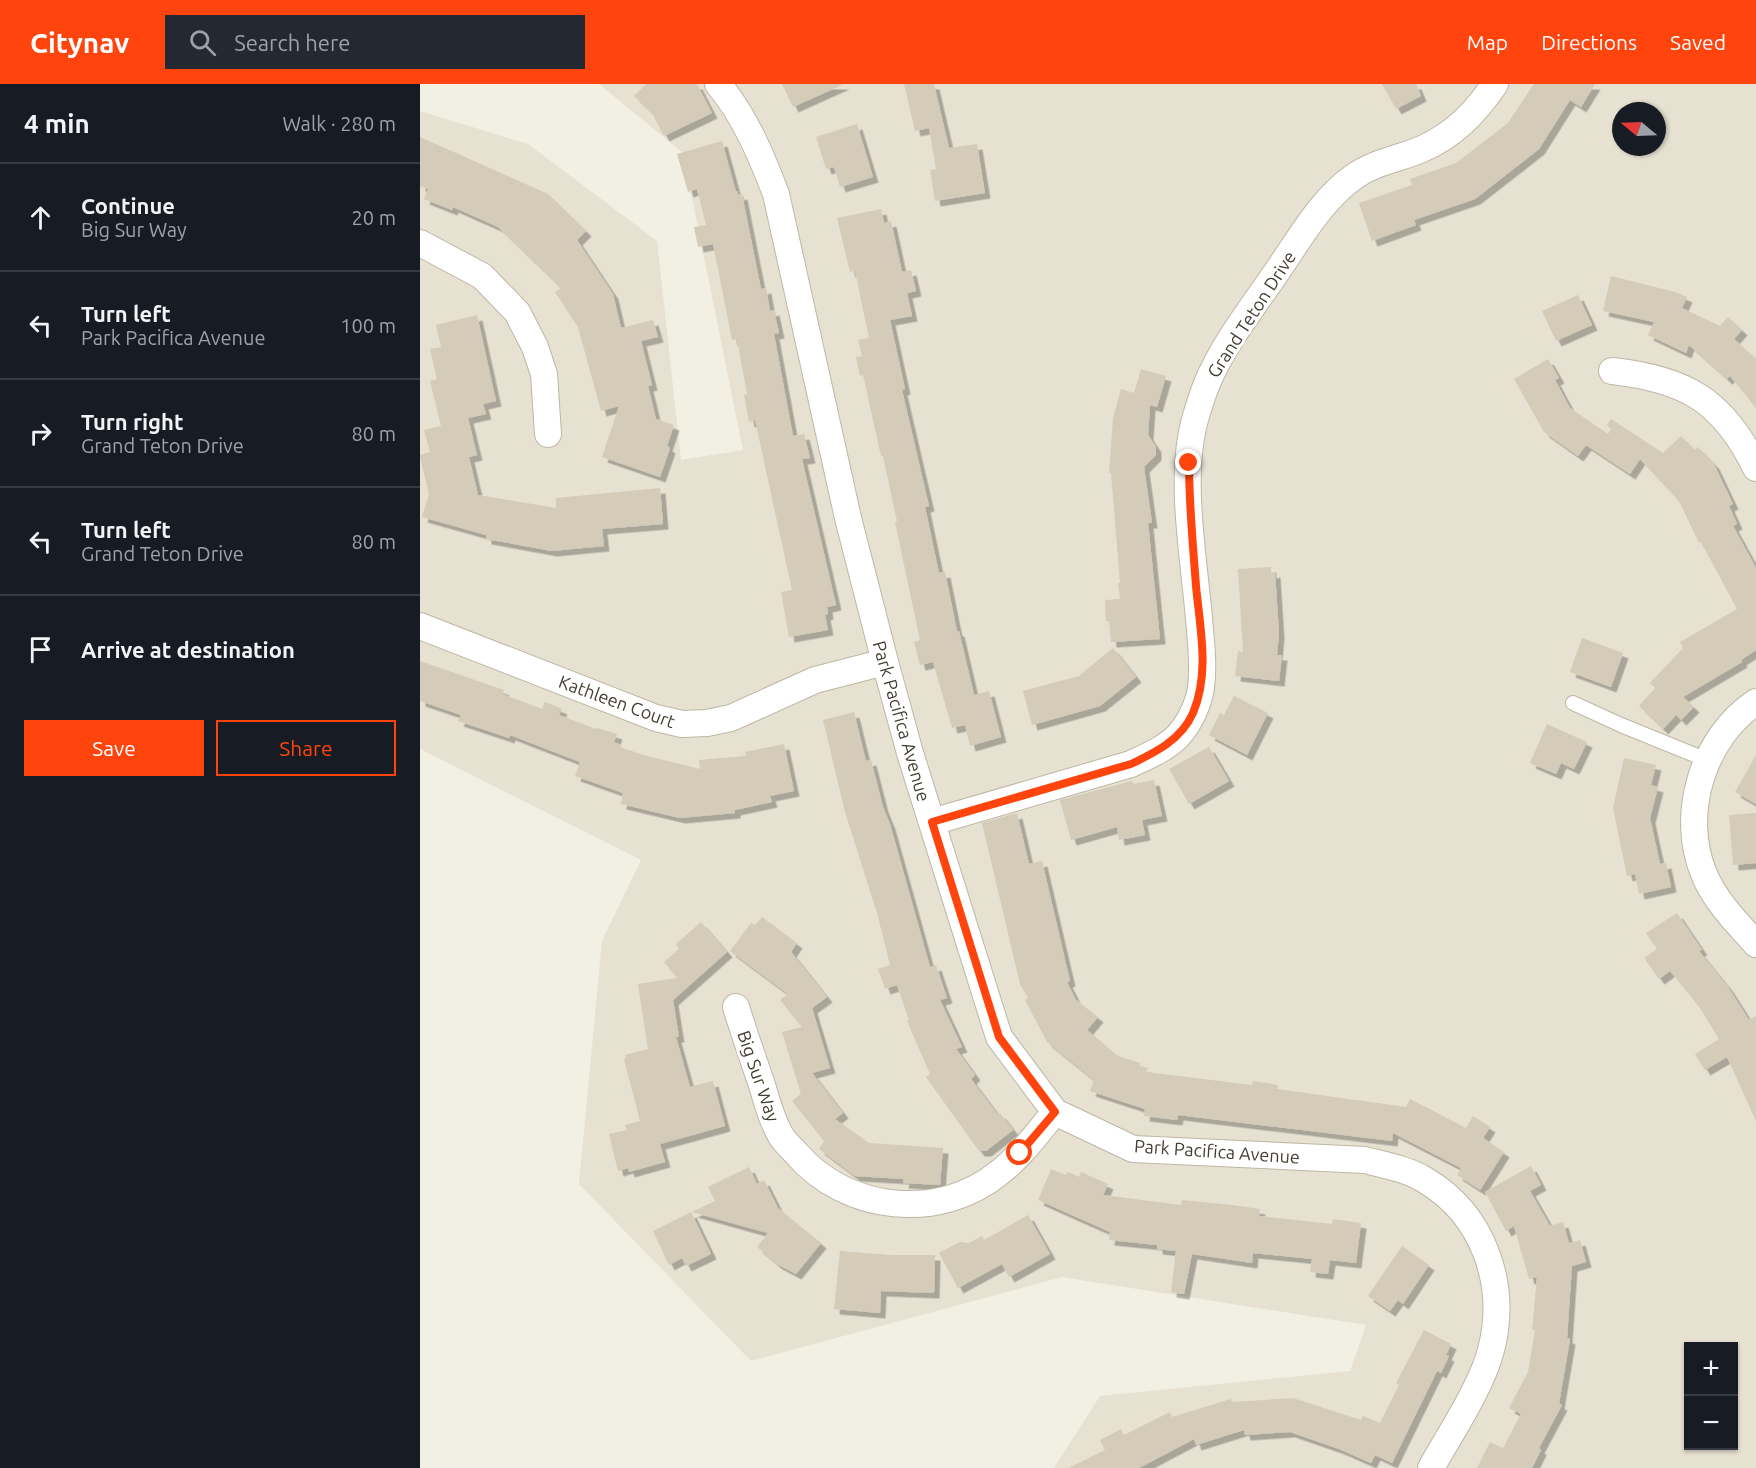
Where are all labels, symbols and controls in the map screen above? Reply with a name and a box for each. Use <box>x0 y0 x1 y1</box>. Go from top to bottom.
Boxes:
search box <box>165 15 585 69</box>
icon: search <box>186 26 219 59</box>
text: Citynav <box>30 27 129 58</box>
text: Search here <box>234 30 350 55</box>
text: Map <box>1467 30 1508 54</box>
text: Directions <box>1541 30 1637 54</box>
text: Saved <box>1670 30 1726 54</box>
north arrow <box>1612 102 1666 156</box>
text: 4 min <box>24 109 90 138</box>
text: Walk · 280 m <box>283 112 396 135</box>
text: Continue <box>81 193 175 218</box>
icon: ahead <box>24 201 57 234</box>
text: 20 m <box>352 206 396 229</box>
text: Big Sur Way <box>81 218 187 241</box>
street label: Grand Teton Drive <box>1203 247 1299 381</box>
text: Turn left <box>81 301 171 326</box>
icon: left <box>24 309 57 342</box>
text: 100 m <box>340 314 396 337</box>
text: Park Pacifica Avenue <box>81 326 266 349</box>
text: Turn right <box>81 409 183 434</box>
icon: right <box>24 417 57 450</box>
text: 80 m <box>352 422 396 445</box>
text: Grand Teton Drive <box>81 434 244 457</box>
route end <box>1175 449 1201 475</box>
text: Turn left <box>81 517 171 542</box>
icon: left <box>24 525 57 558</box>
text: 80 m <box>352 530 396 553</box>
text: Grand Teton Drive <box>81 542 244 565</box>
icon: arrive <box>24 633 57 666</box>
text: Arrive at destination <box>81 637 295 662</box>
street label: Park Pacifica Avenue <box>870 638 934 804</box>
street label: Kathleen Court <box>556 671 678 731</box>
button: Save <box>24 720 204 776</box>
button: Share <box>216 720 396 776</box>
street label: Big Sur Way <box>734 1028 784 1125</box>
street label: Park Pacifica Avenue <box>1133 1135 1301 1167</box>
route start <box>1006 1139 1032 1165</box>
map controls <box>1684 1342 1738 1450</box>
button: + <box>1684 1342 1738 1396</box>
button: − <box>1684 1396 1738 1450</box>

